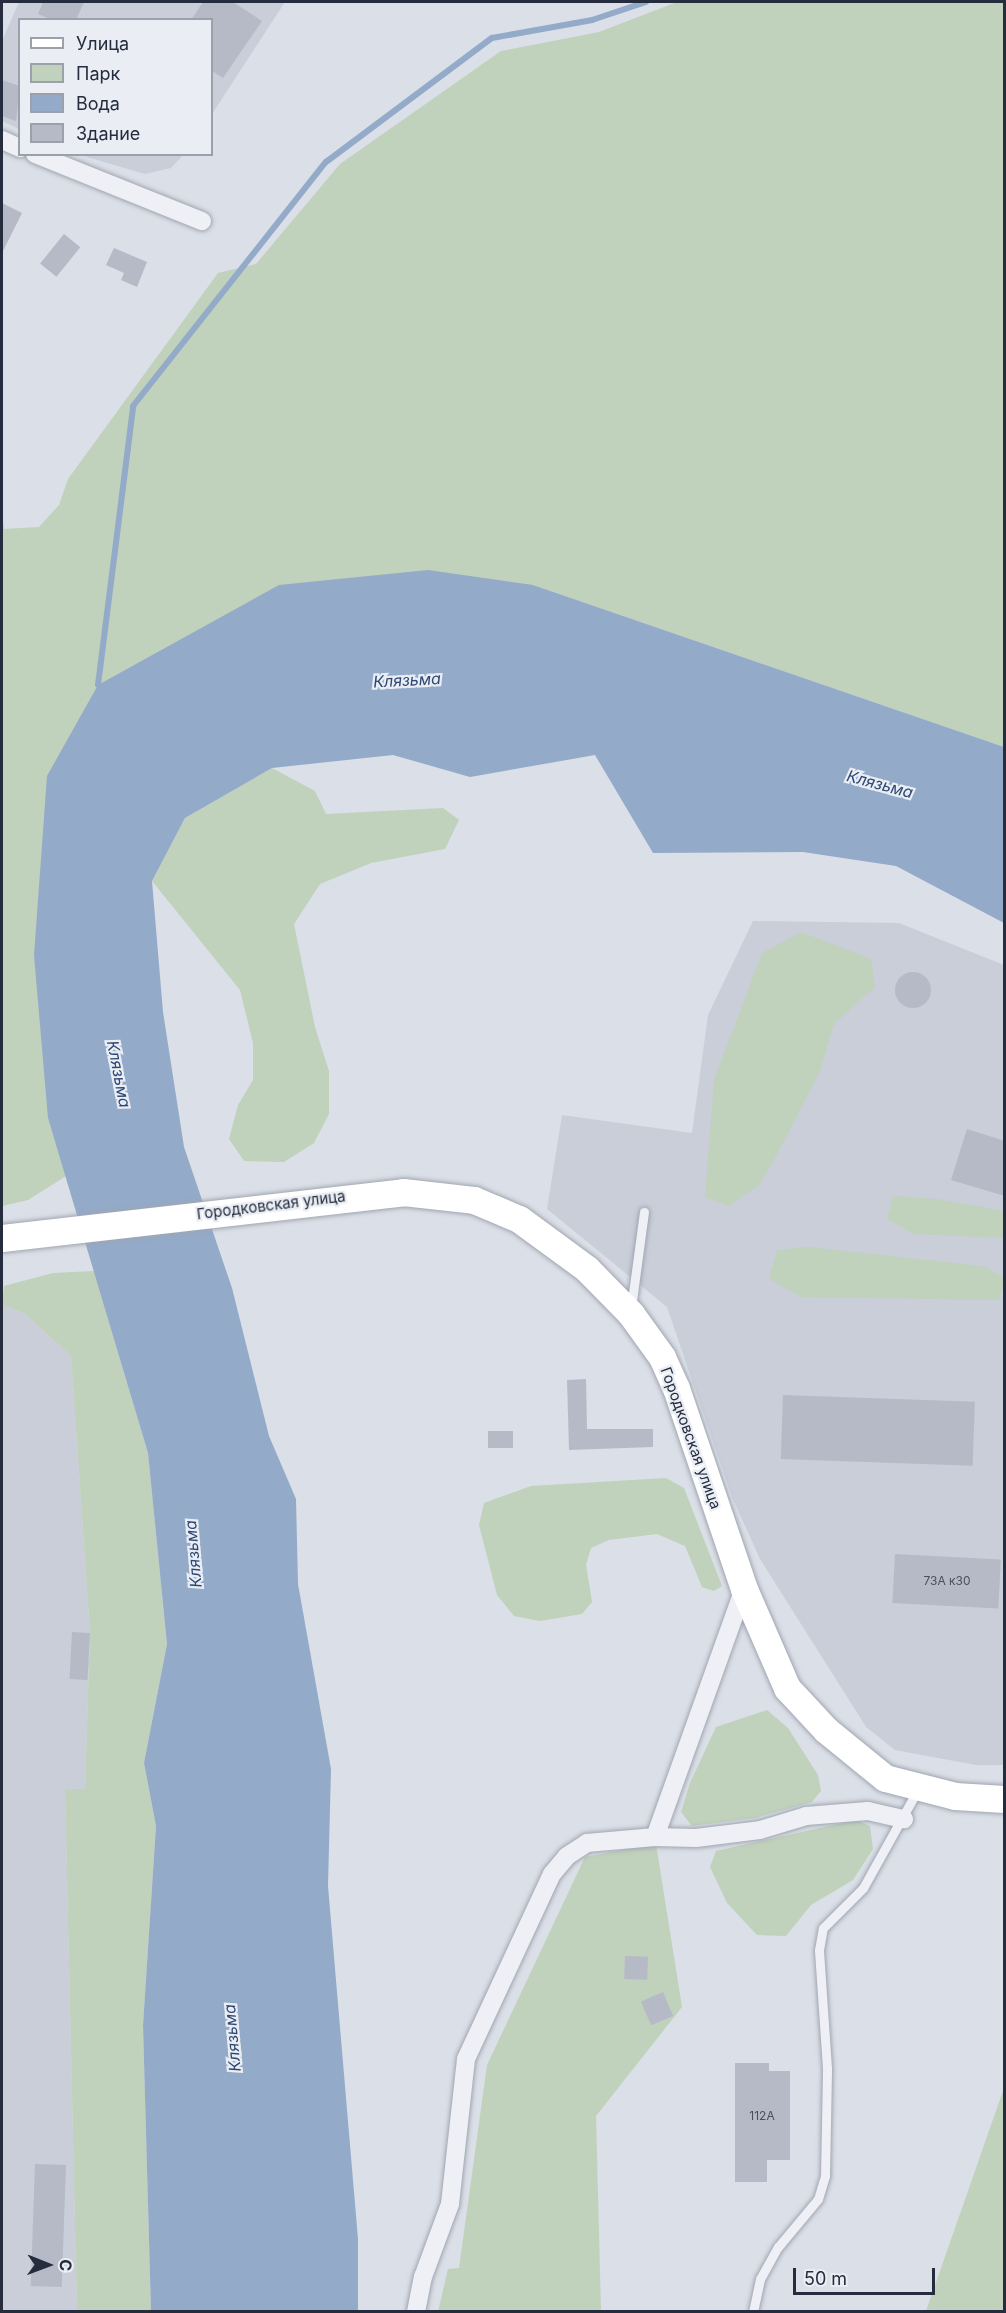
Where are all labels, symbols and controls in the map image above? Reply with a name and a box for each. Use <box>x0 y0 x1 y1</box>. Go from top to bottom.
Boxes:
legend <box>18 18 213 156</box>
text: Улица <box>76 33 129 54</box>
text: Парк <box>76 63 120 84</box>
text: Вода <box>76 93 120 114</box>
text: Здание <box>76 123 140 144</box>
water label: Клязьма <box>373 669 441 691</box>
water label: Клязьма <box>845 766 915 802</box>
water label: Клязьма <box>103 1039 135 1109</box>
street label: Городковская улица <box>196 1187 346 1223</box>
street label: Городковская улица <box>657 1365 725 1511</box>
water label: Клязьма <box>180 1519 206 1589</box>
house number: 73А к30 <box>923 1574 971 1588</box>
water label: Клязьма <box>219 2003 245 2073</box>
house number: 112А <box>749 2109 775 2123</box>
north arrow <box>18 2235 78 2295</box>
scale bar <box>796 2256 938 2294</box>
text: С <box>56 2259 76 2271</box>
text: 50 m <box>804 2268 847 2289</box>

